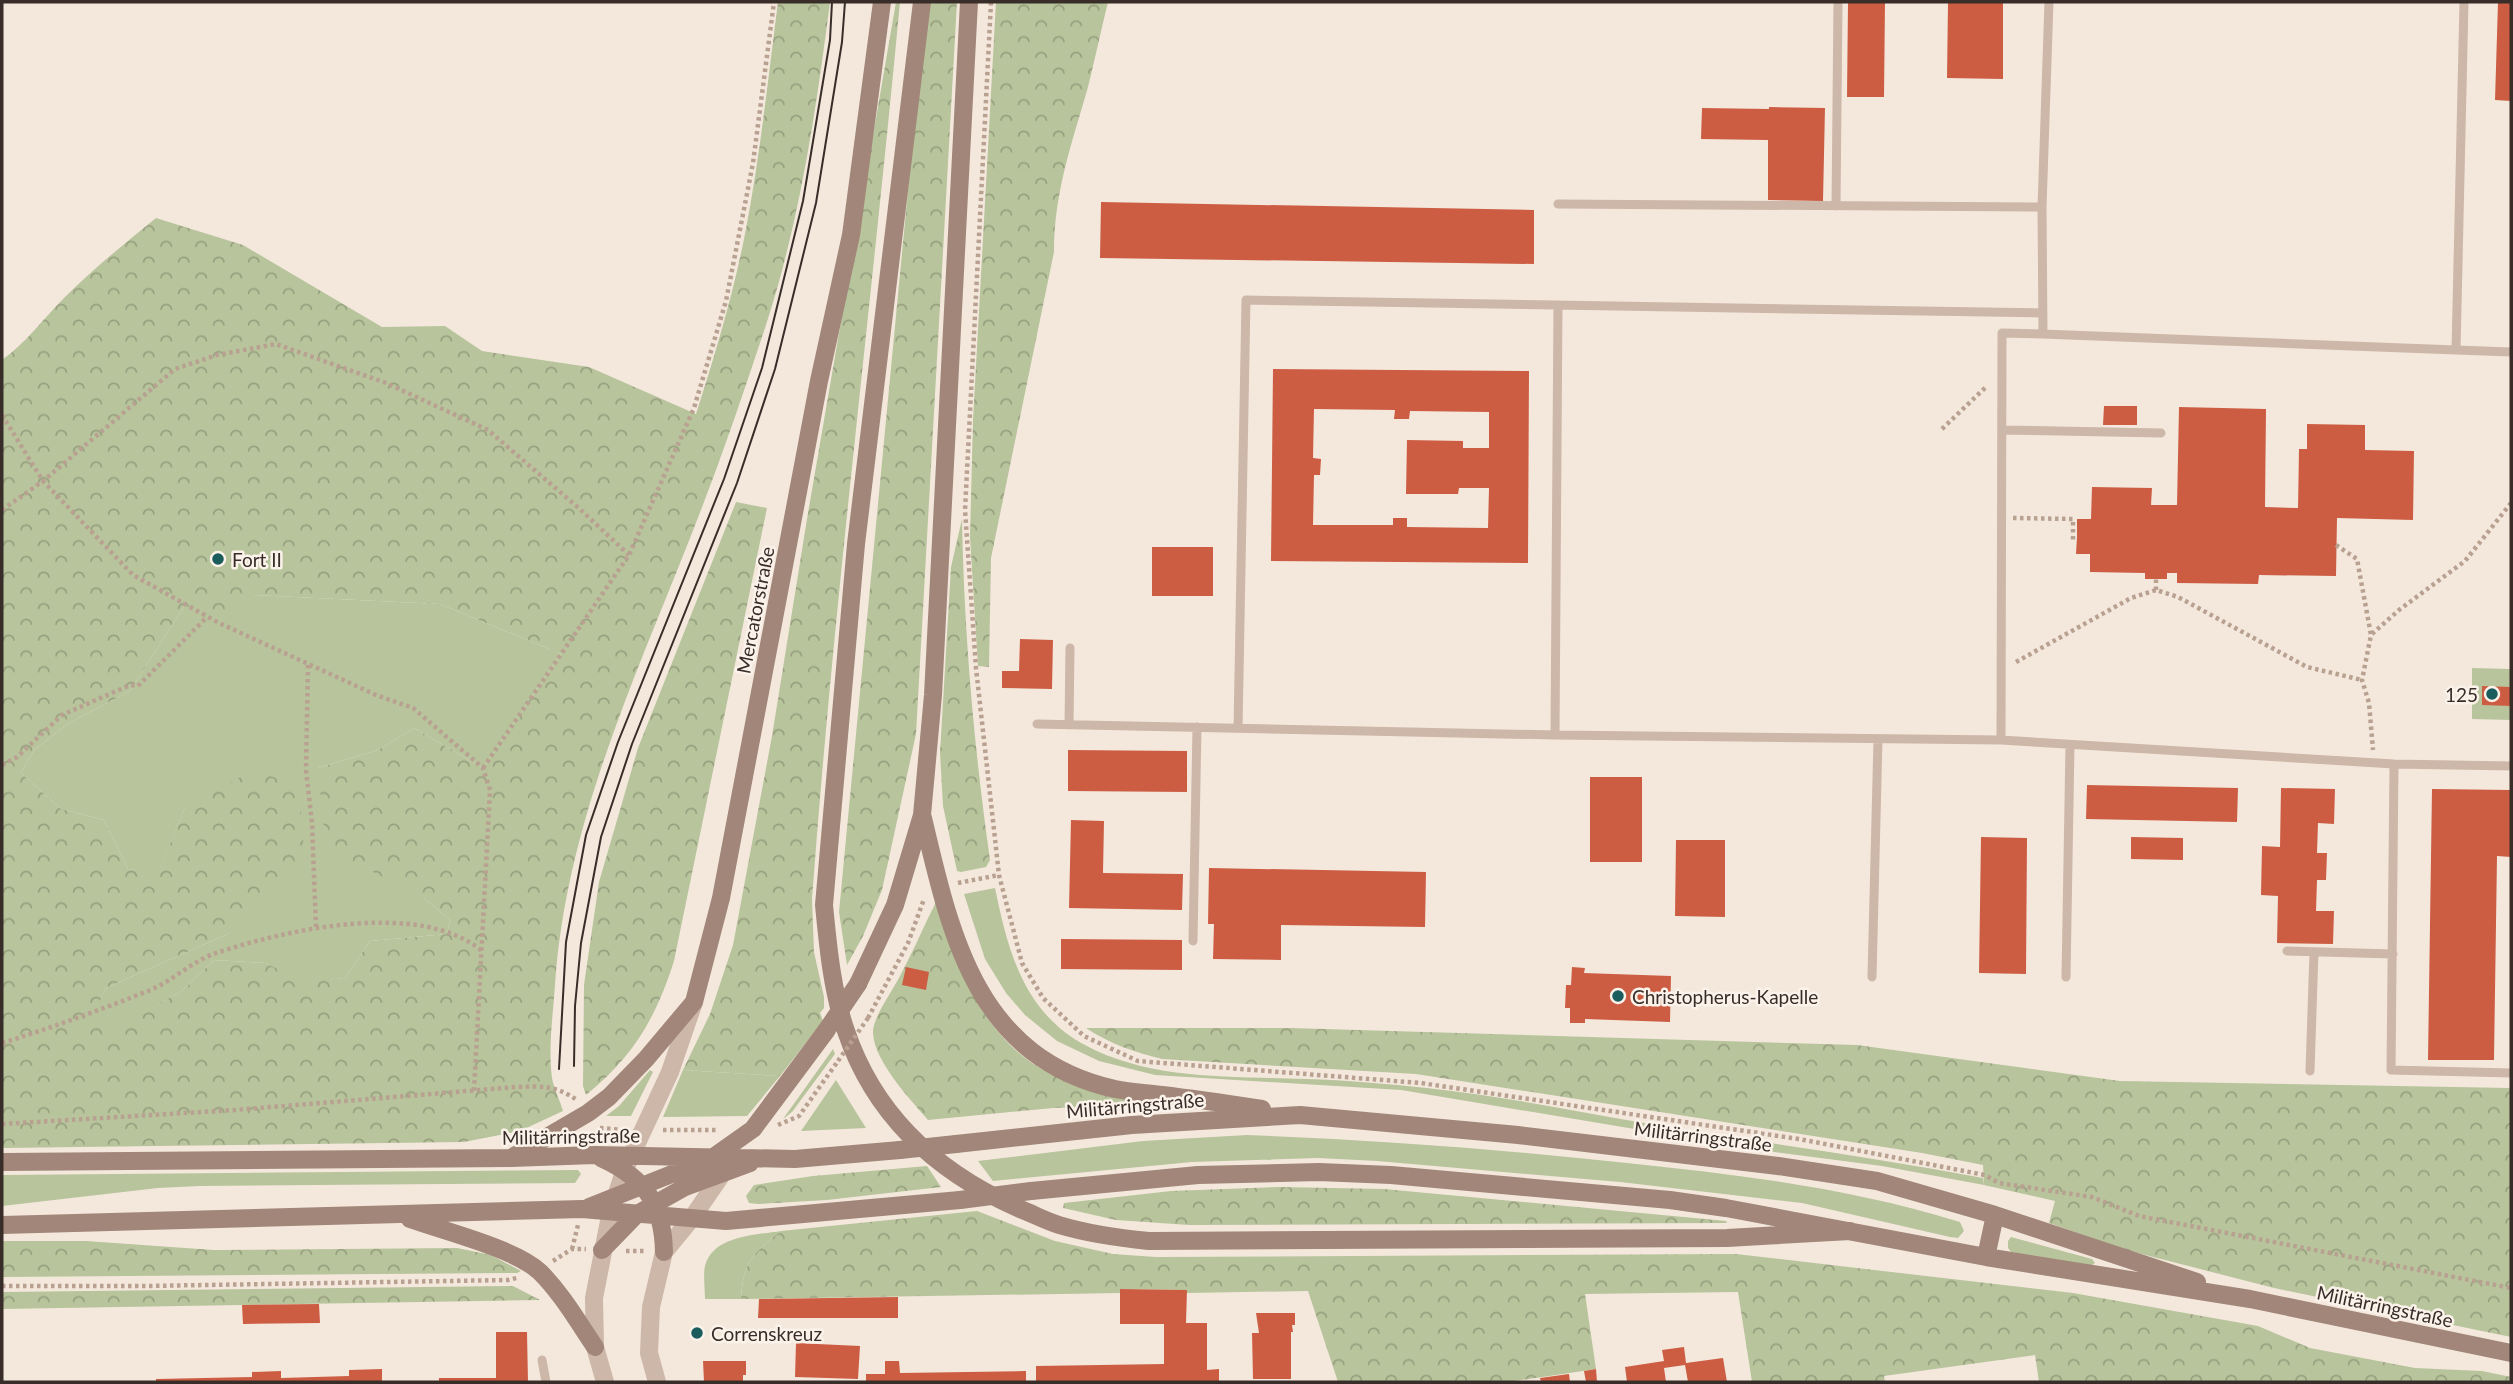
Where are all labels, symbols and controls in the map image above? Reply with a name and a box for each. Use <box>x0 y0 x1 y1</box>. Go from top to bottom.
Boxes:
street label: Mercatorstraße <box>731 544 779 676</box>
place label: Fort II <box>232 548 282 571</box>
marker: Fort II <box>210 551 226 567</box>
place label: 125 <box>2445 683 2478 706</box>
marker: 125 <box>2484 686 2500 702</box>
place label: Christopherus-Kapelle <box>1632 985 1818 1008</box>
marker: Christopherus-Kapelle <box>1610 988 1626 1004</box>
street label: Militärringstraße <box>1065 1088 1205 1122</box>
street label: Militärringstraße <box>1633 1116 1773 1156</box>
street label: Militärringstraße <box>502 1123 640 1149</box>
street label: Militärringstraße <box>2315 1280 2455 1332</box>
place label: Correnskreuz <box>711 1322 822 1345</box>
marker: Correnskreuz <box>689 1325 705 1341</box>

